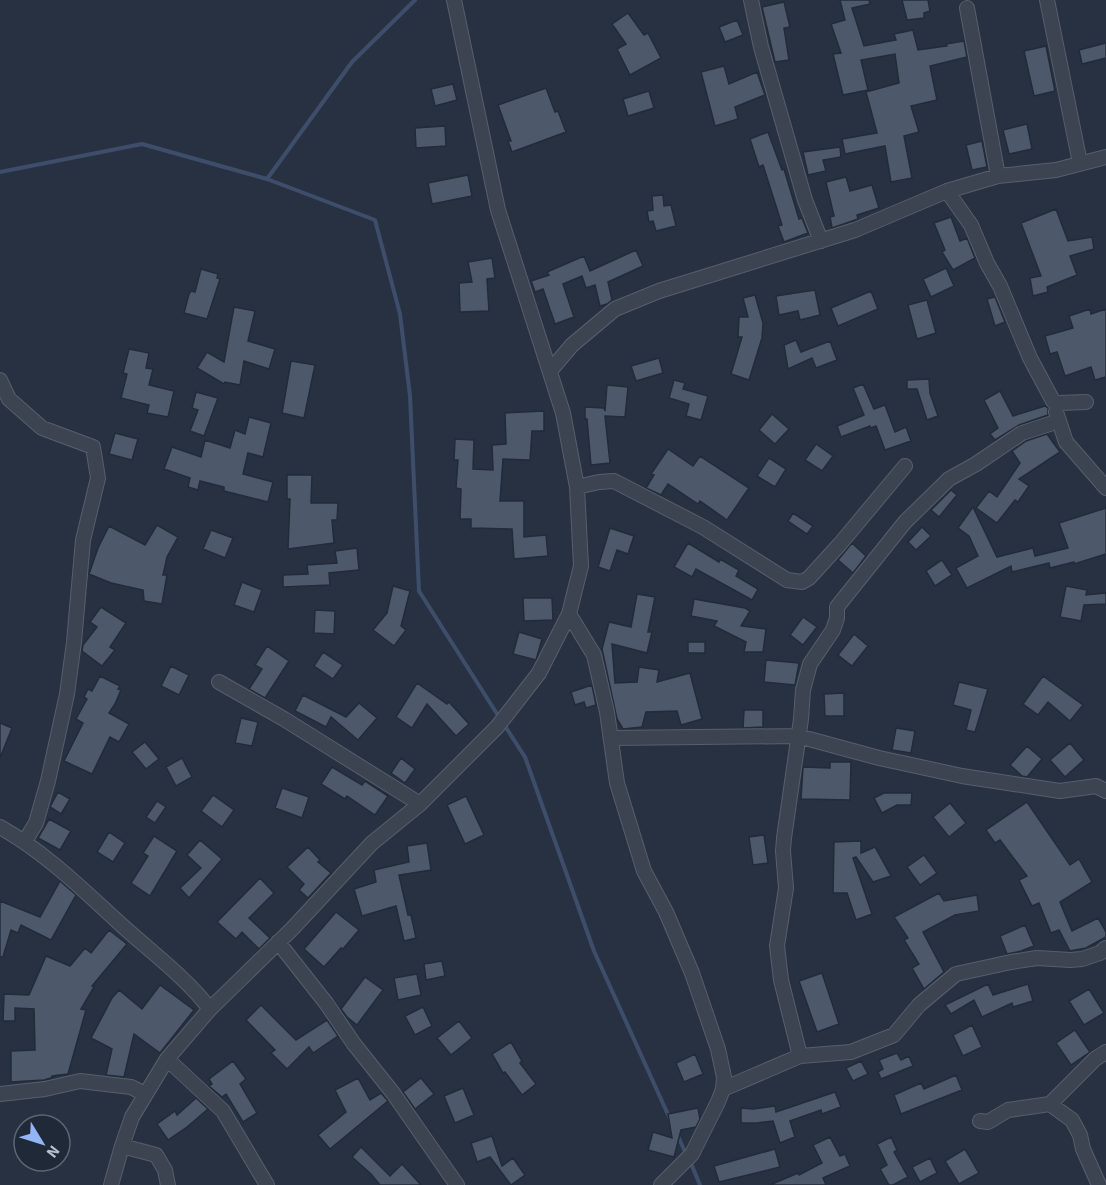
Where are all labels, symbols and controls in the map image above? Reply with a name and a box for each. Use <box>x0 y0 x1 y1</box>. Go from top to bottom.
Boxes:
north arrow <box>12 1113 72 1173</box>
text: N <box>41 1141 65 1163</box>

